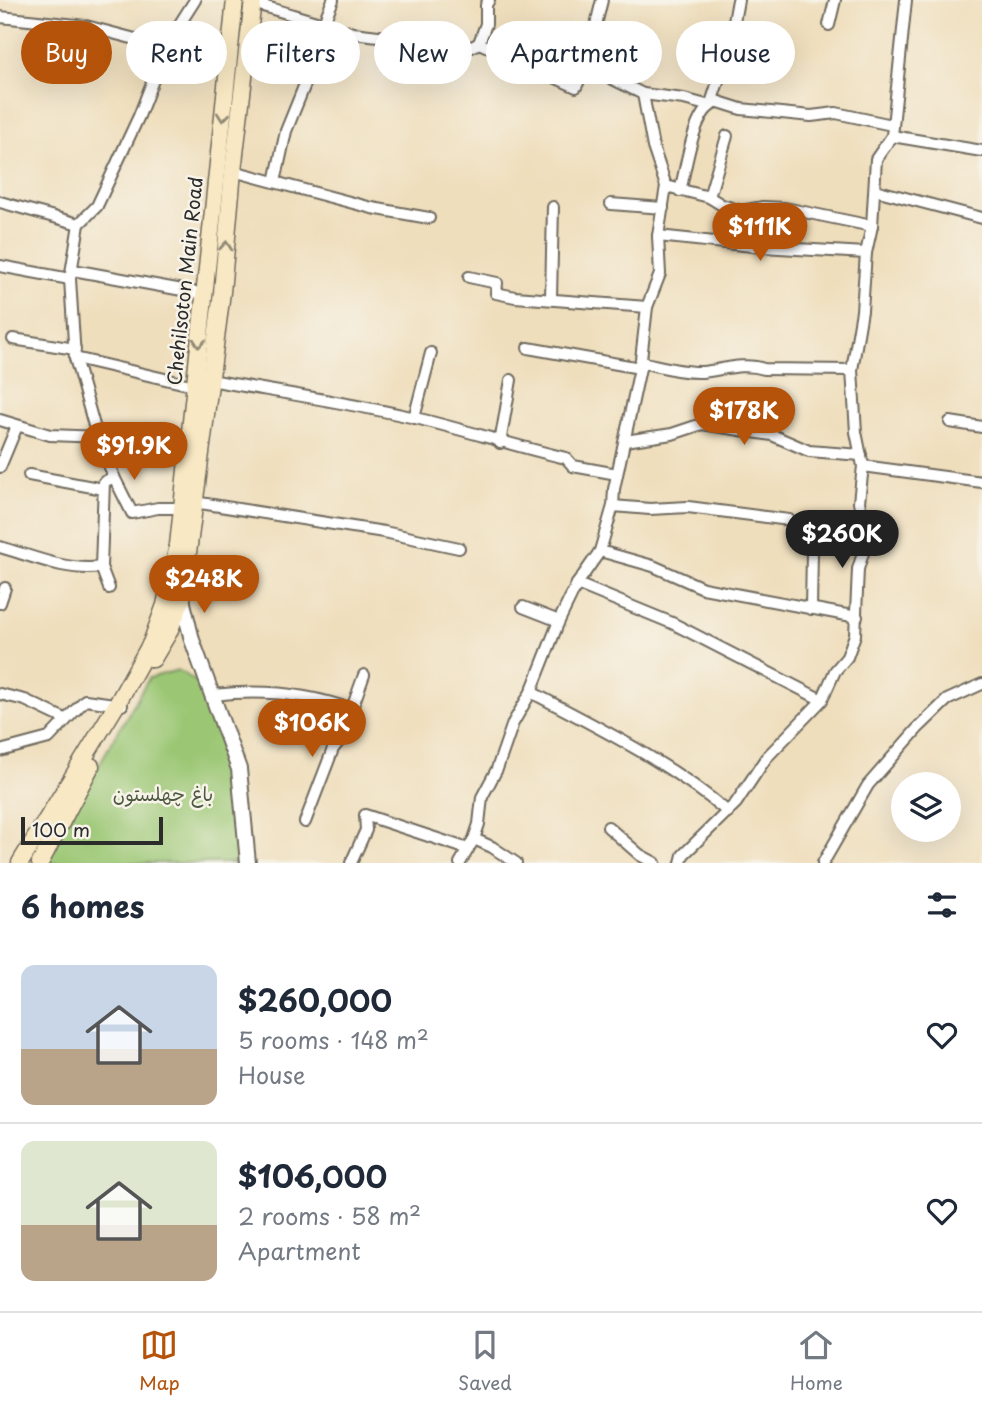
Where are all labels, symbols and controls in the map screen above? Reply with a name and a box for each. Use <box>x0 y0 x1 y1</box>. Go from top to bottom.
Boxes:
chip: Buy <box>21 21 112 84</box>
chip: Rent <box>126 21 227 84</box>
chip: Filters <box>241 21 360 84</box>
chip: New <box>374 21 472 84</box>
chip: Apartment <box>486 21 662 84</box>
chip: House <box>676 21 795 84</box>
one-way arrow <box>216 111 231 122</box>
street label: Chehilsoton Main Road <box>159 175 209 387</box>
pin: $111K <box>711 204 809 263</box>
text: $111K <box>728 208 792 243</box>
one-way arrow <box>218 240 233 251</box>
one-way arrow <box>192 337 207 349</box>
pin: $178K <box>695 388 793 447</box>
text: $178K <box>709 392 779 427</box>
pin: $91.9K <box>77 422 191 482</box>
text: $91.9K <box>96 427 172 462</box>
pin: $260K <box>793 510 891 570</box>
text: $260K <box>802 515 882 550</box>
pin: $248K <box>155 556 253 615</box>
text: $248K <box>165 560 243 595</box>
pin: $106K <box>263 700 361 759</box>
text: $106K <box>274 704 350 739</box>
map controls <box>891 772 961 842</box>
button: layers <box>891 772 961 842</box>
park label: باغ چهلستون <box>113 779 213 808</box>
scale bar <box>21 814 163 846</box>
text: 100 m <box>32 815 90 843</box>
text: 6 homes <box>21 883 144 928</box>
icon: filters <box>923 886 961 924</box>
text: $260,000 <box>238 977 392 1022</box>
icon: home <box>77 993 161 1077</box>
icon: heart <box>923 1016 961 1054</box>
text: 5 rooms · 148 m² <box>238 1022 429 1057</box>
text: House <box>238 1057 305 1092</box>
text: $106,000 <box>238 1153 387 1198</box>
icon: home <box>77 1169 161 1253</box>
icon: heart <box>923 1192 961 1230</box>
text: 2 rooms · 58 m² <box>238 1198 421 1233</box>
text: Apartment <box>238 1233 361 1268</box>
tab: Map <box>139 1326 180 1396</box>
tab: Saved <box>458 1326 512 1396</box>
tab: Home <box>790 1326 843 1396</box>

